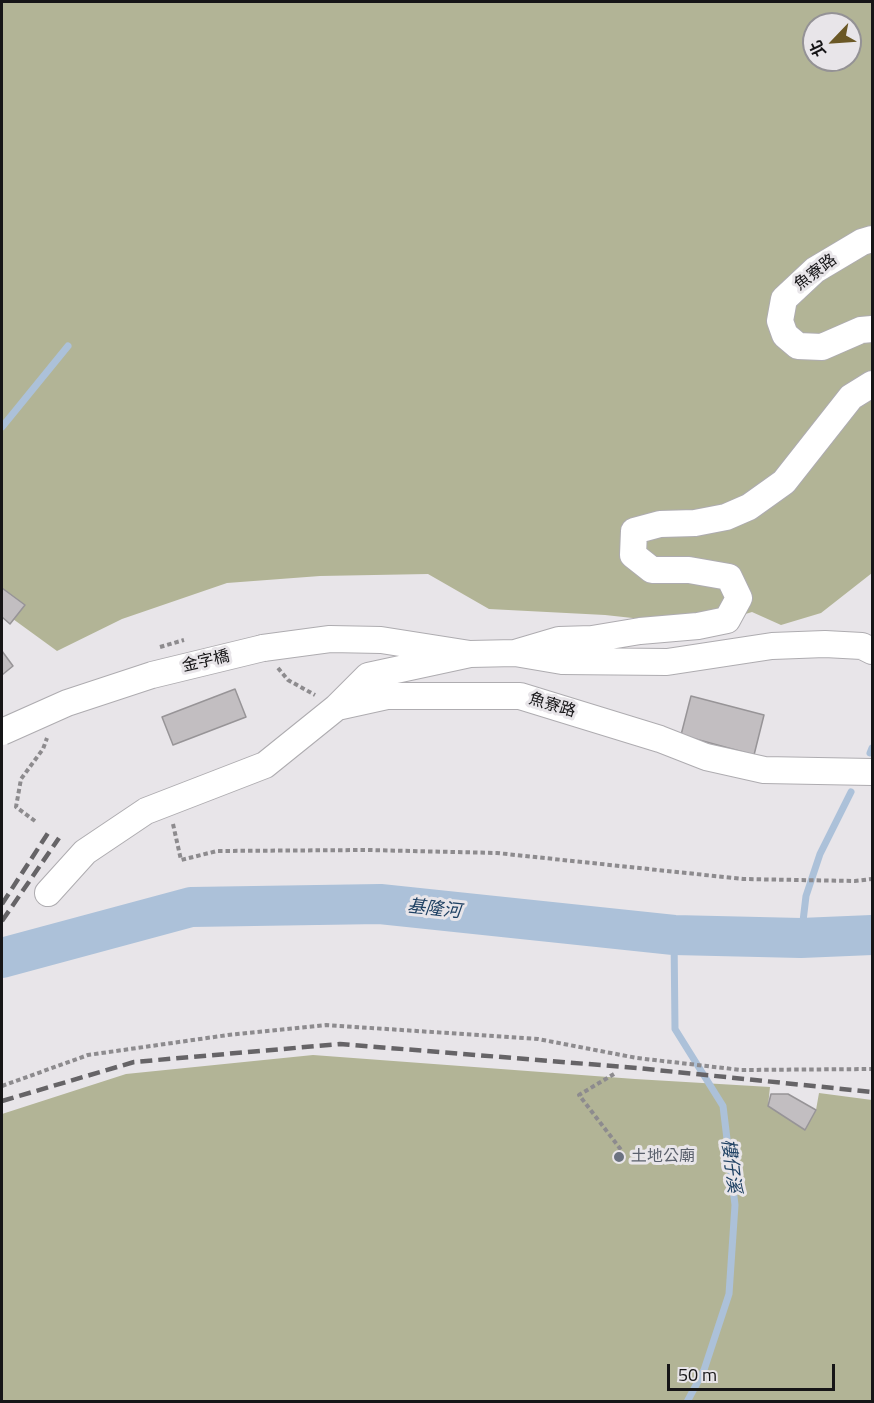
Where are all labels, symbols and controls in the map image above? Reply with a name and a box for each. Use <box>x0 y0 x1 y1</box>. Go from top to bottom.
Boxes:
north arrow <box>802 12 862 72</box>
text: 北 <box>803 36 832 61</box>
street label: 魚寮路 <box>791 251 841 295</box>
street label: 金字橋 <box>180 647 232 677</box>
street label: 魚寮路 <box>526 690 578 722</box>
water label: 基隆河 <box>406 896 462 924</box>
water label: 樓仔溪 <box>716 1138 744 1194</box>
place label: 土地公廟 <box>631 1147 695 1167</box>
marker: 土地公廟 <box>612 1150 626 1164</box>
scale bar <box>670 1352 838 1390</box>
text: 50 m <box>678 1361 717 1388</box>

